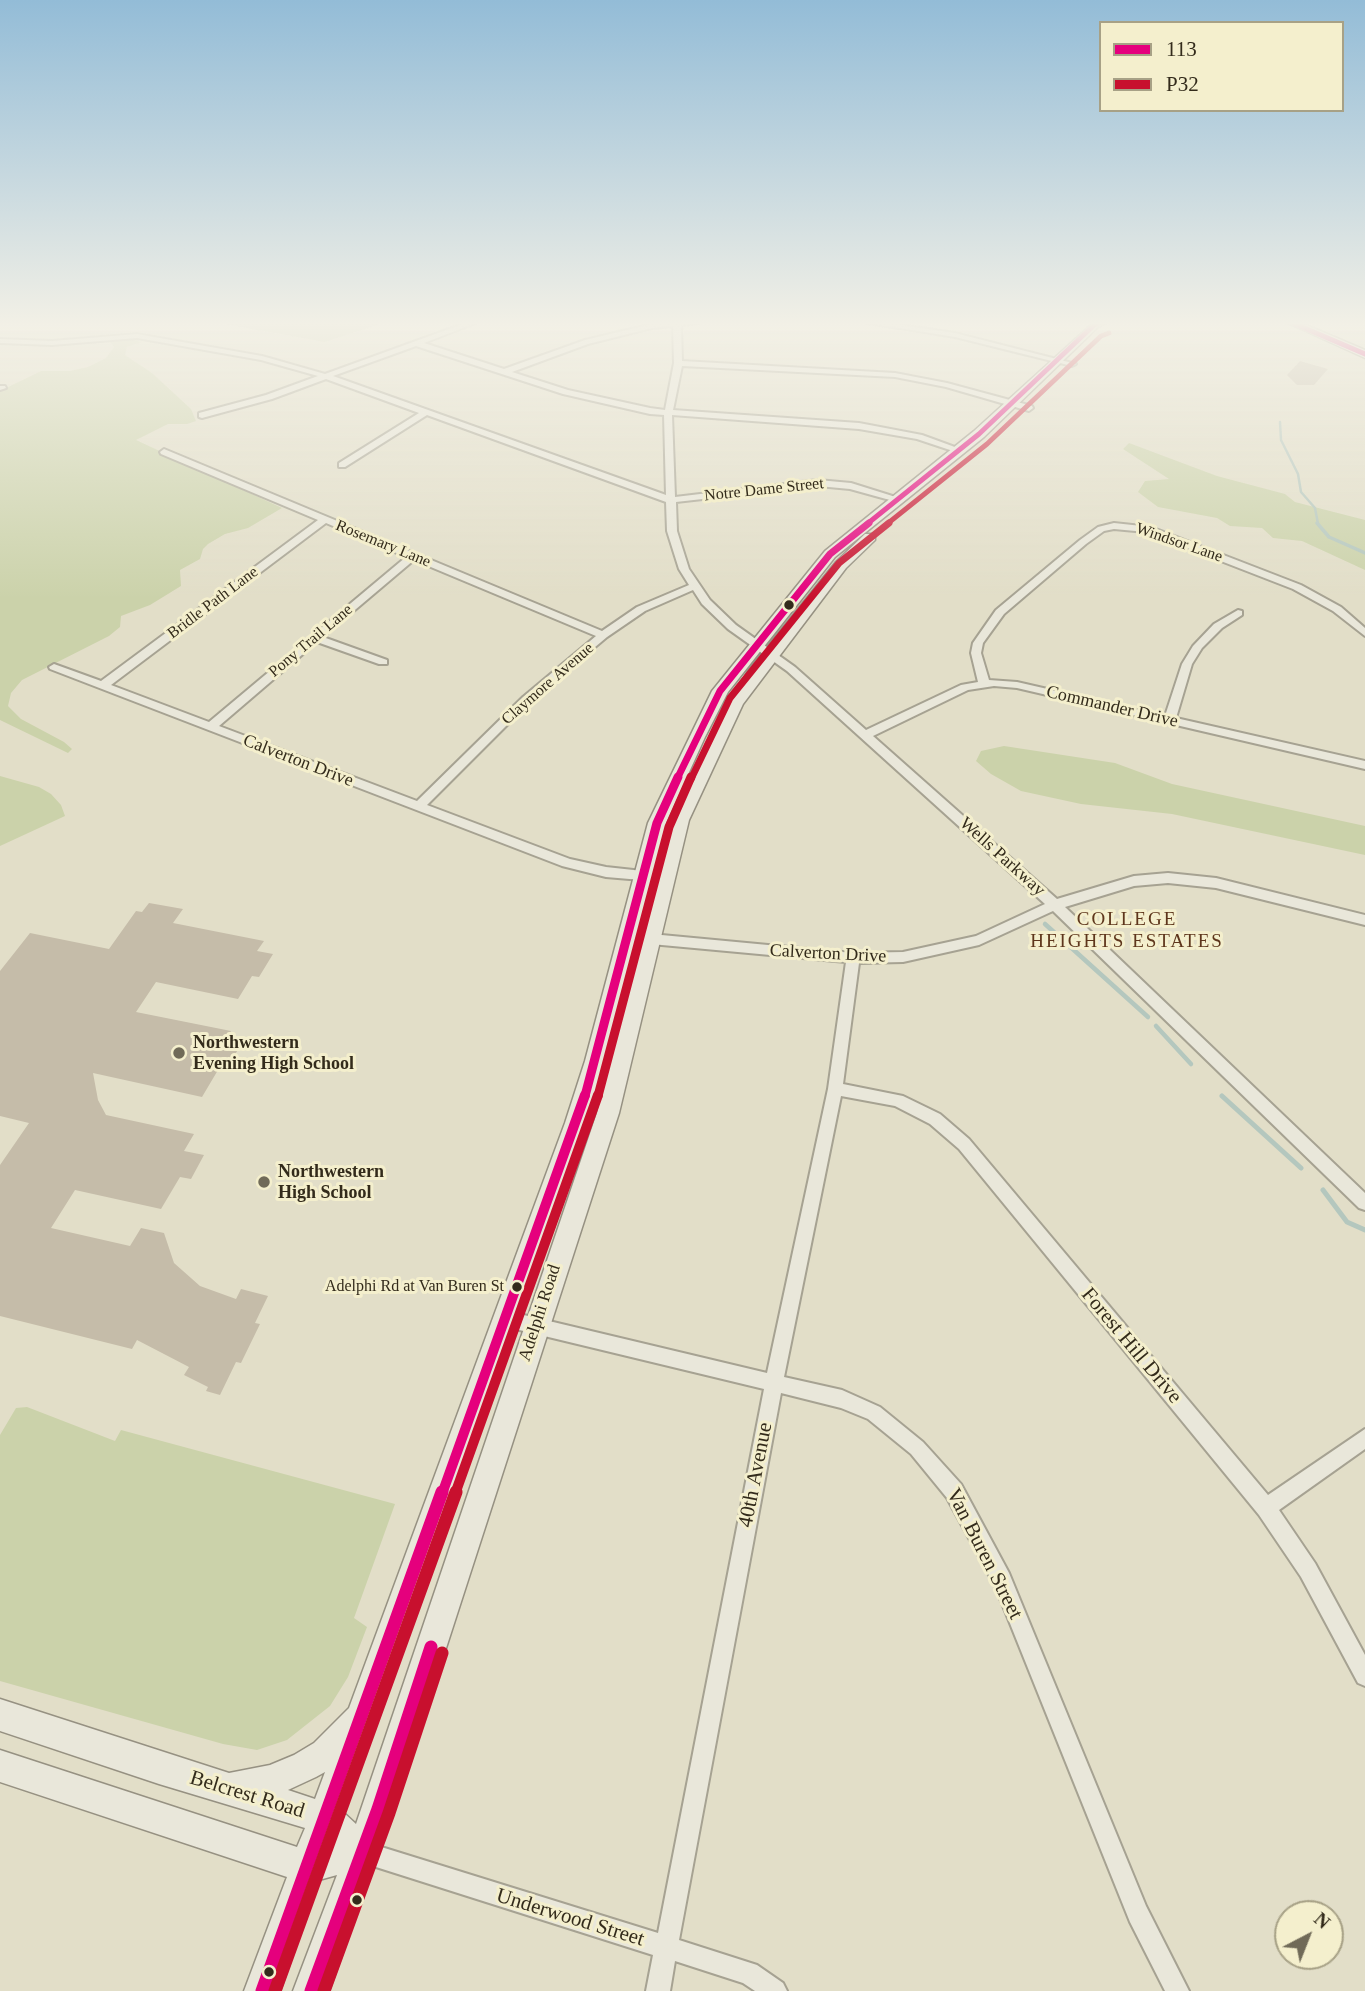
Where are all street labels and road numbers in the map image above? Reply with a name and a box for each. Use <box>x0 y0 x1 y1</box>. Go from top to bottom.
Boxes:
street label: Notre Dame Street <box>703 474 825 506</box>
street label: Rosemary Lane <box>333 516 433 572</box>
street label: Windsor Lane <box>1133 519 1225 567</box>
street label: Bridle Path Lane <box>164 563 262 643</box>
street label: Pony Trail Lane <box>265 600 357 682</box>
street label: Claymore Avenue <box>498 639 598 729</box>
street label: Commander Drive <box>1044 681 1180 733</box>
street label: Calverton Drive <box>240 730 356 792</box>
street label: Wells Parkway <box>955 813 1049 901</box>
street label: Calverton Drive <box>769 940 887 968</box>
street label: Adelphi Road <box>514 1262 566 1364</box>
street label: Forest Hill Drive <box>1075 1283 1187 1409</box>
street label: 40th Avenue <box>733 1420 779 1530</box>
street label: Van Buren Street <box>940 1484 1028 1624</box>
street label: Belcrest Road <box>187 1766 307 1824</box>
street label: Underwood Street <box>493 1884 647 1952</box>

